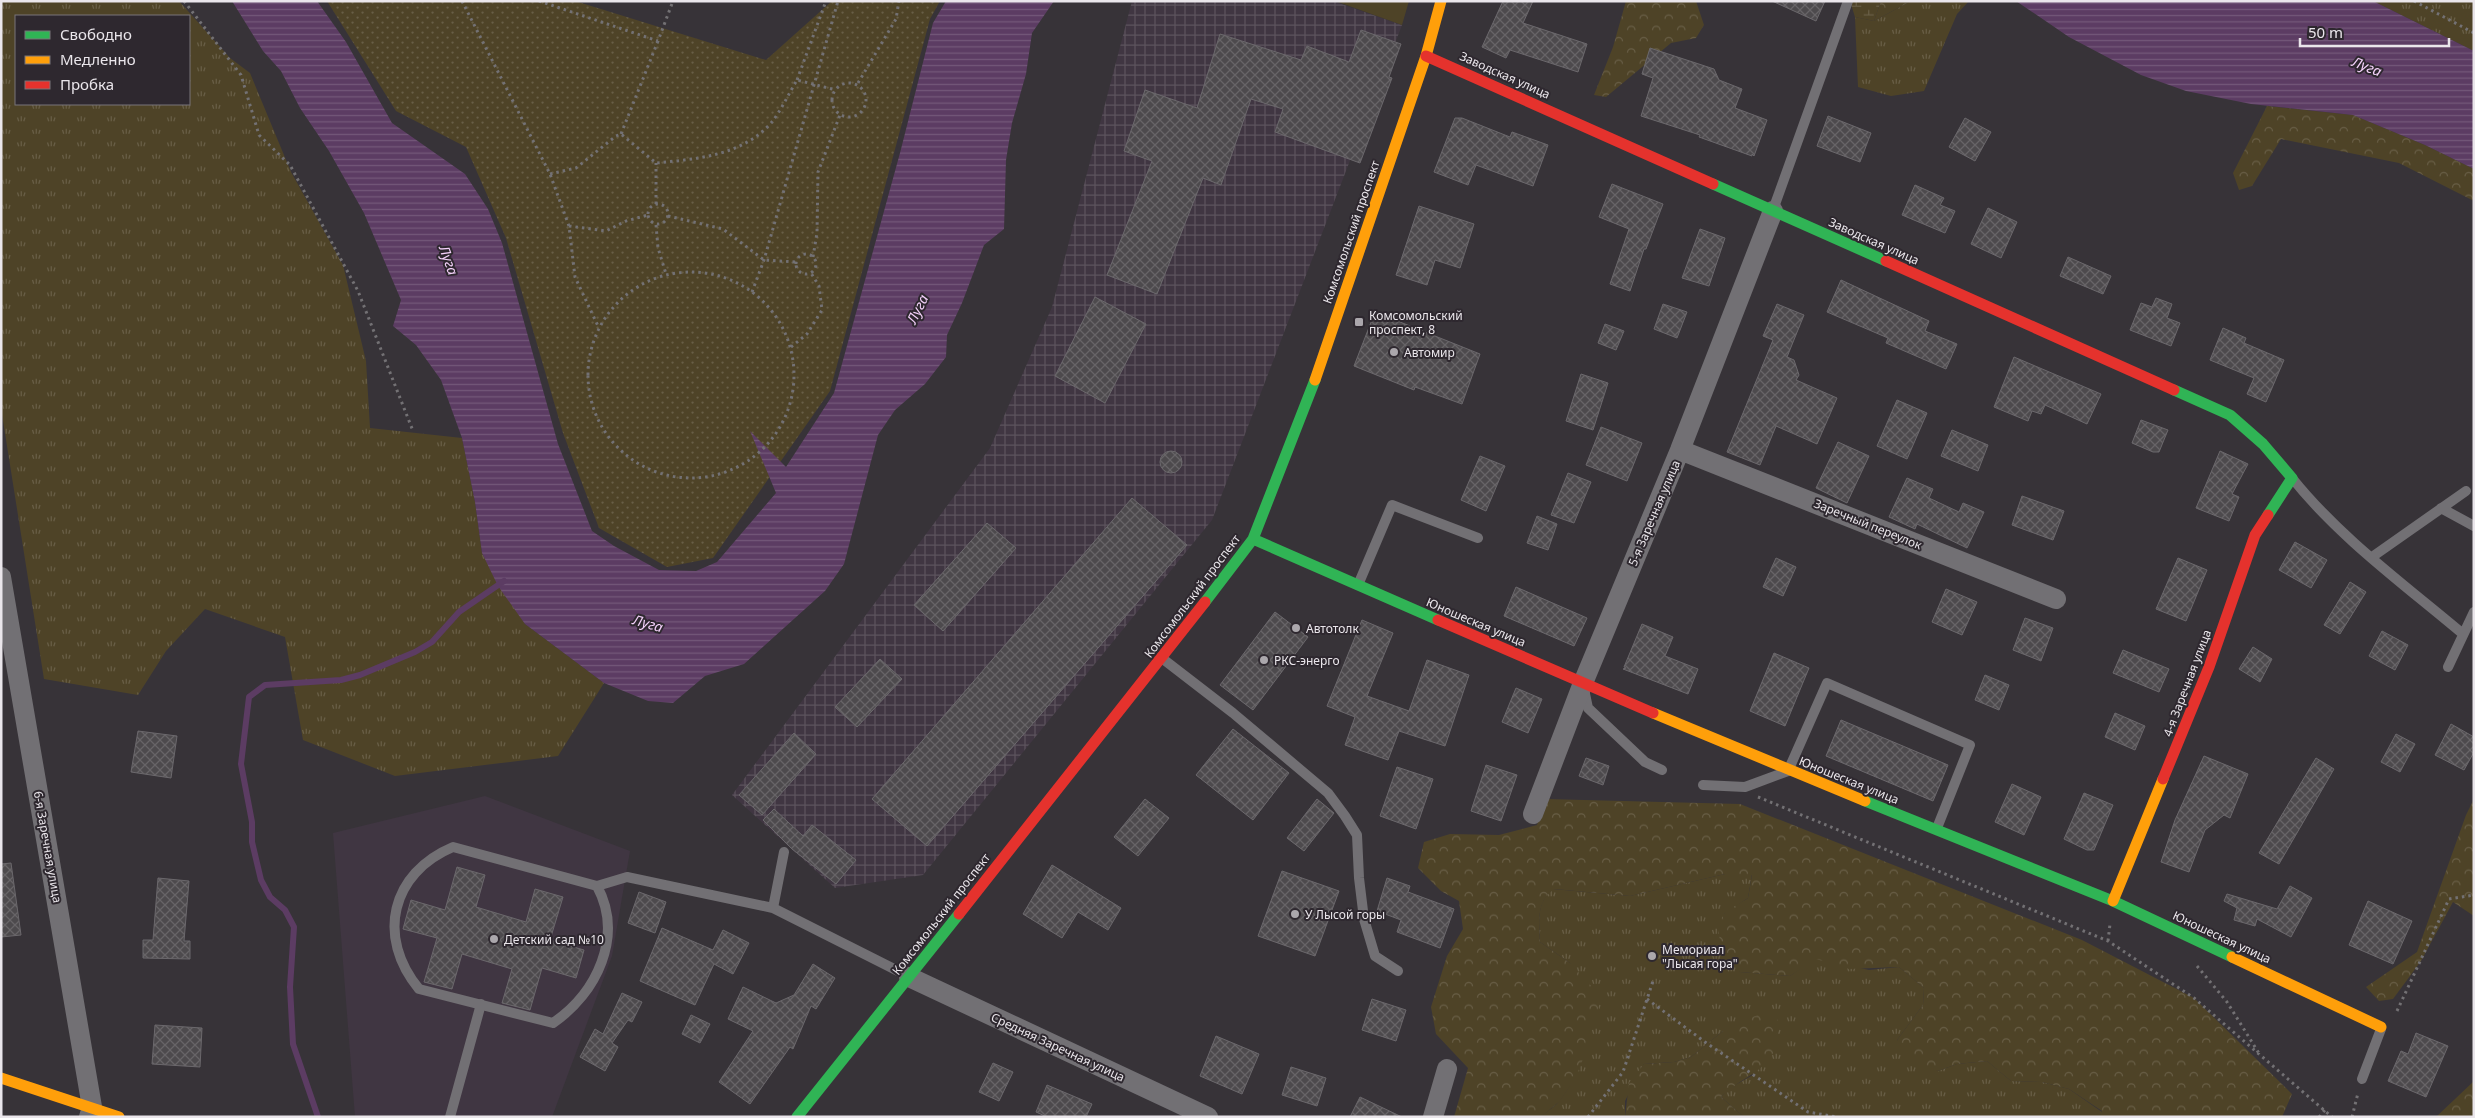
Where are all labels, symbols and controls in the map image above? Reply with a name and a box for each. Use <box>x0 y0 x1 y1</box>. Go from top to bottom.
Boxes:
legend <box>15 15 190 105</box>
scale bar <box>2300 15 2449 47</box>
text: 50 m <box>2308 22 2343 42</box>
text: Свободно <box>60 24 132 44</box>
street label: Заводская улица <box>1457 47 1553 103</box>
text: Медленно <box>60 49 136 69</box>
water label: Луга <box>2348 51 2385 81</box>
text: Пробка <box>60 74 114 94</box>
street label: Комсомольский проспект <box>1319 158 1384 306</box>
street label: Заводская улица <box>1826 213 1922 269</box>
water label: Луга <box>435 242 463 278</box>
water label: Луга <box>901 291 932 328</box>
place label: Комсомольский проспект, 8 <box>1369 307 1463 338</box>
marker: Комсомольский проспект, 8 <box>1353 316 1365 328</box>
place label: Автомир <box>1404 344 1455 361</box>
marker: Автомир <box>1388 346 1400 358</box>
street label: 5-я Заречная улица <box>1624 458 1684 568</box>
street label: Заречный переулок <box>1812 495 1925 554</box>
street label: Комсомольский проспект <box>1140 531 1244 661</box>
street label: Юношеская улица <box>1424 593 1528 651</box>
water label: Луга <box>630 609 665 636</box>
place label: Автотолк <box>1306 620 1359 637</box>
marker: Автотолк <box>1290 622 1302 634</box>
street label: 4-я Заречная улица <box>2159 627 2215 739</box>
place label: РКС-энерго <box>1274 652 1340 669</box>
marker: РКС-энерго <box>1258 654 1270 666</box>
street label: Юношеская улица <box>1796 752 1902 808</box>
street label: 6-я Заречная улица <box>30 790 66 904</box>
street label: Комсомольский проспект <box>888 849 994 978</box>
place label: У Лысой горы <box>1305 906 1385 923</box>
street label: Юношеская улица <box>2170 907 2274 967</box>
marker: У Лысой горы <box>1289 908 1301 920</box>
place label: Детский сад №10 <box>504 931 604 948</box>
marker: Детский сад №10 <box>488 933 500 945</box>
place label: Мемориал "Лысая гора" <box>1662 941 1738 972</box>
marker: Мемориал "Лысая гора" <box>1646 950 1658 962</box>
street label: Средняя Заречная улица <box>988 1009 1128 1085</box>

